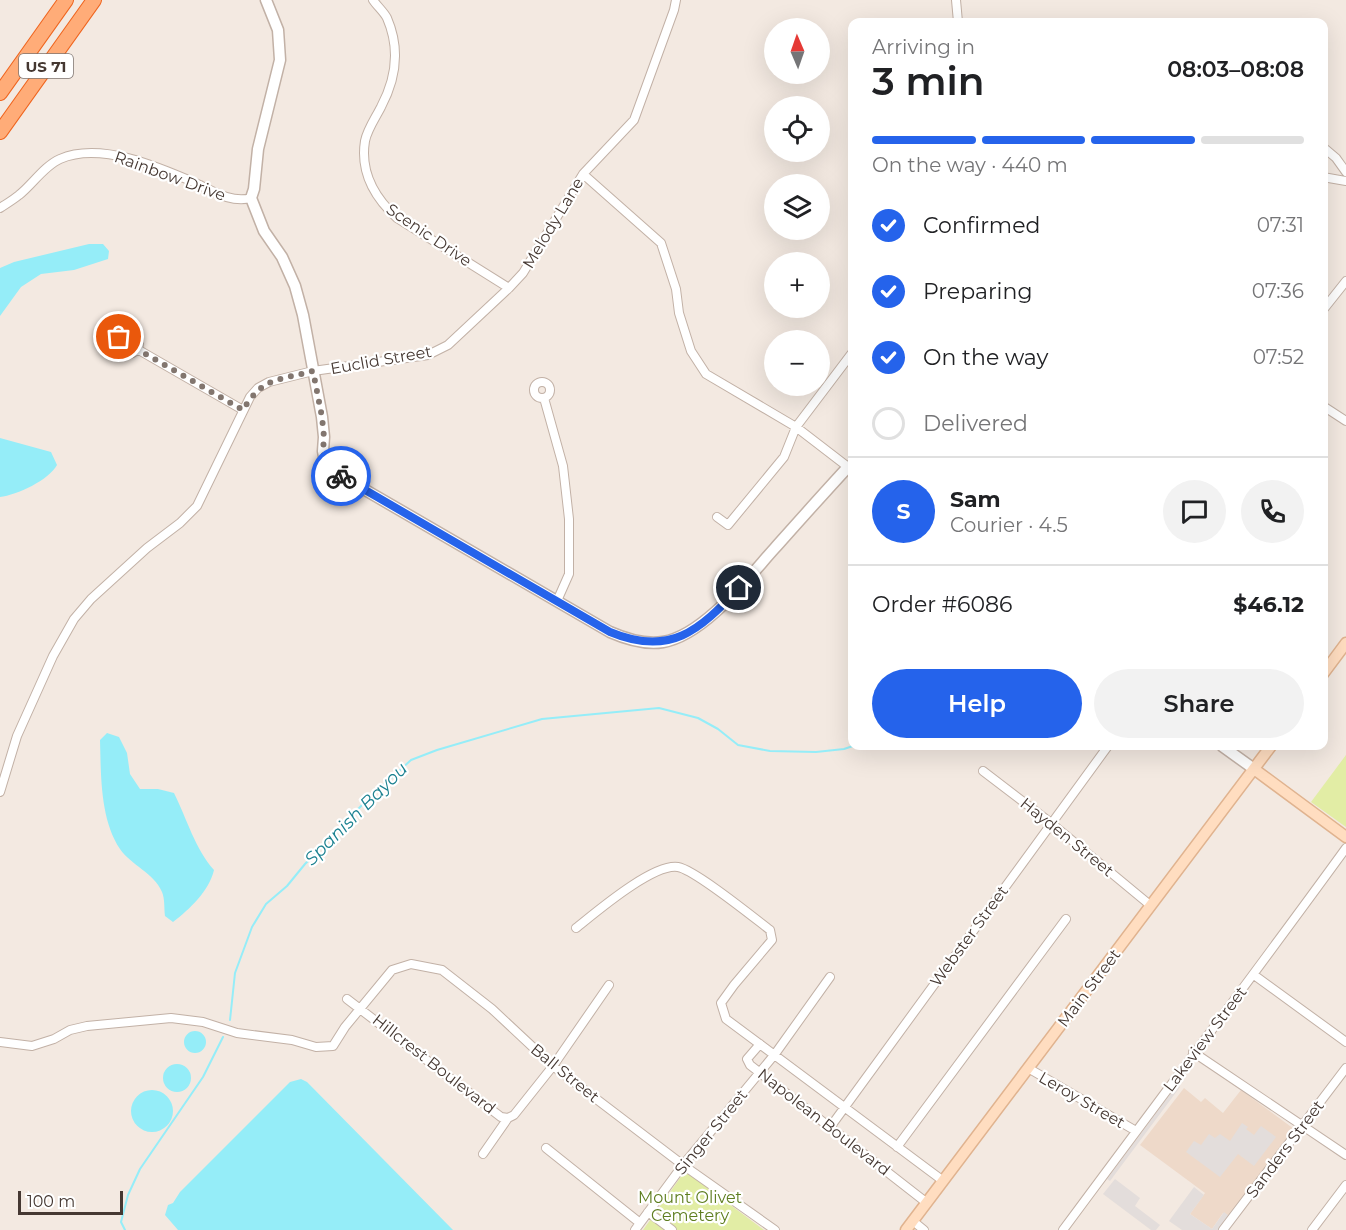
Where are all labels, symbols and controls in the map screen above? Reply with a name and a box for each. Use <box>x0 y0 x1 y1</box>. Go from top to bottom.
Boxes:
north arrow <box>764 18 830 84</box>
map controls <box>764 18 830 396</box>
text: Arriving in <box>872 35 975 59</box>
road number: US 71 <box>19 54 73 78</box>
text: 08:03–08:08 <box>1167 56 1304 83</box>
text: 3 min <box>872 57 985 105</box>
button: locate <box>764 96 830 162</box>
street label: Rainbow Drive <box>112 147 228 205</box>
text: On the way · 440 m <box>872 153 1068 177</box>
street label: Melody Lane <box>519 174 587 272</box>
button: layers <box>764 174 830 240</box>
street label: Scenic Drive <box>383 200 475 270</box>
icon: check <box>872 209 905 242</box>
text: Confirmed <box>923 212 1040 239</box>
text: 07:31 <box>1257 213 1304 237</box>
button: + <box>764 252 830 318</box>
icon: check <box>872 275 905 308</box>
text: Preparing <box>923 278 1032 305</box>
text: 07:36 <box>1252 279 1304 303</box>
pin <box>93 311 144 362</box>
icon: bag <box>102 320 135 353</box>
button: − <box>764 330 830 396</box>
icon: check <box>872 341 905 374</box>
street label: Euclid Street <box>329 342 433 378</box>
text: On the way <box>923 344 1048 371</box>
text: 07:52 <box>1253 345 1304 369</box>
text: Delivered <box>923 410 1028 437</box>
courier <box>311 446 371 506</box>
icon: bike <box>325 460 358 493</box>
button: chat <box>1163 480 1226 543</box>
button: phone <box>1241 480 1304 543</box>
text: Sam <box>950 486 1001 513</box>
text: S <box>896 498 911 525</box>
text: Courier · 4.5 <box>950 513 1068 537</box>
pin <box>713 562 764 613</box>
icon: home <box>722 571 755 604</box>
text: Order #6086 <box>872 591 1013 618</box>
text: $46.12 <box>1233 591 1304 618</box>
button: Help <box>872 669 1082 738</box>
button: Share <box>1094 669 1304 738</box>
water label: Spanish Bayou <box>300 758 412 870</box>
street label: Hayden Street <box>1017 794 1118 881</box>
street label: Webster Street <box>926 881 1012 990</box>
street label: Main Street <box>1054 945 1125 1031</box>
street label: Lakeview Street <box>1159 982 1251 1095</box>
street label: Hillcrest Boulevard <box>369 1010 499 1118</box>
street label: Ball Street <box>527 1040 603 1107</box>
street label: Napolean Boulevard <box>754 1064 894 1180</box>
street label: Leroy Street <box>1036 1068 1129 1133</box>
street label: Singer Street <box>671 1085 752 1179</box>
street label: Sanders Street <box>1242 1096 1328 1202</box>
scale bar <box>18 1188 123 1216</box>
park label: Mount Olivet Cemetery <box>638 1188 743 1225</box>
text: 100 m <box>27 1192 75 1211</box>

